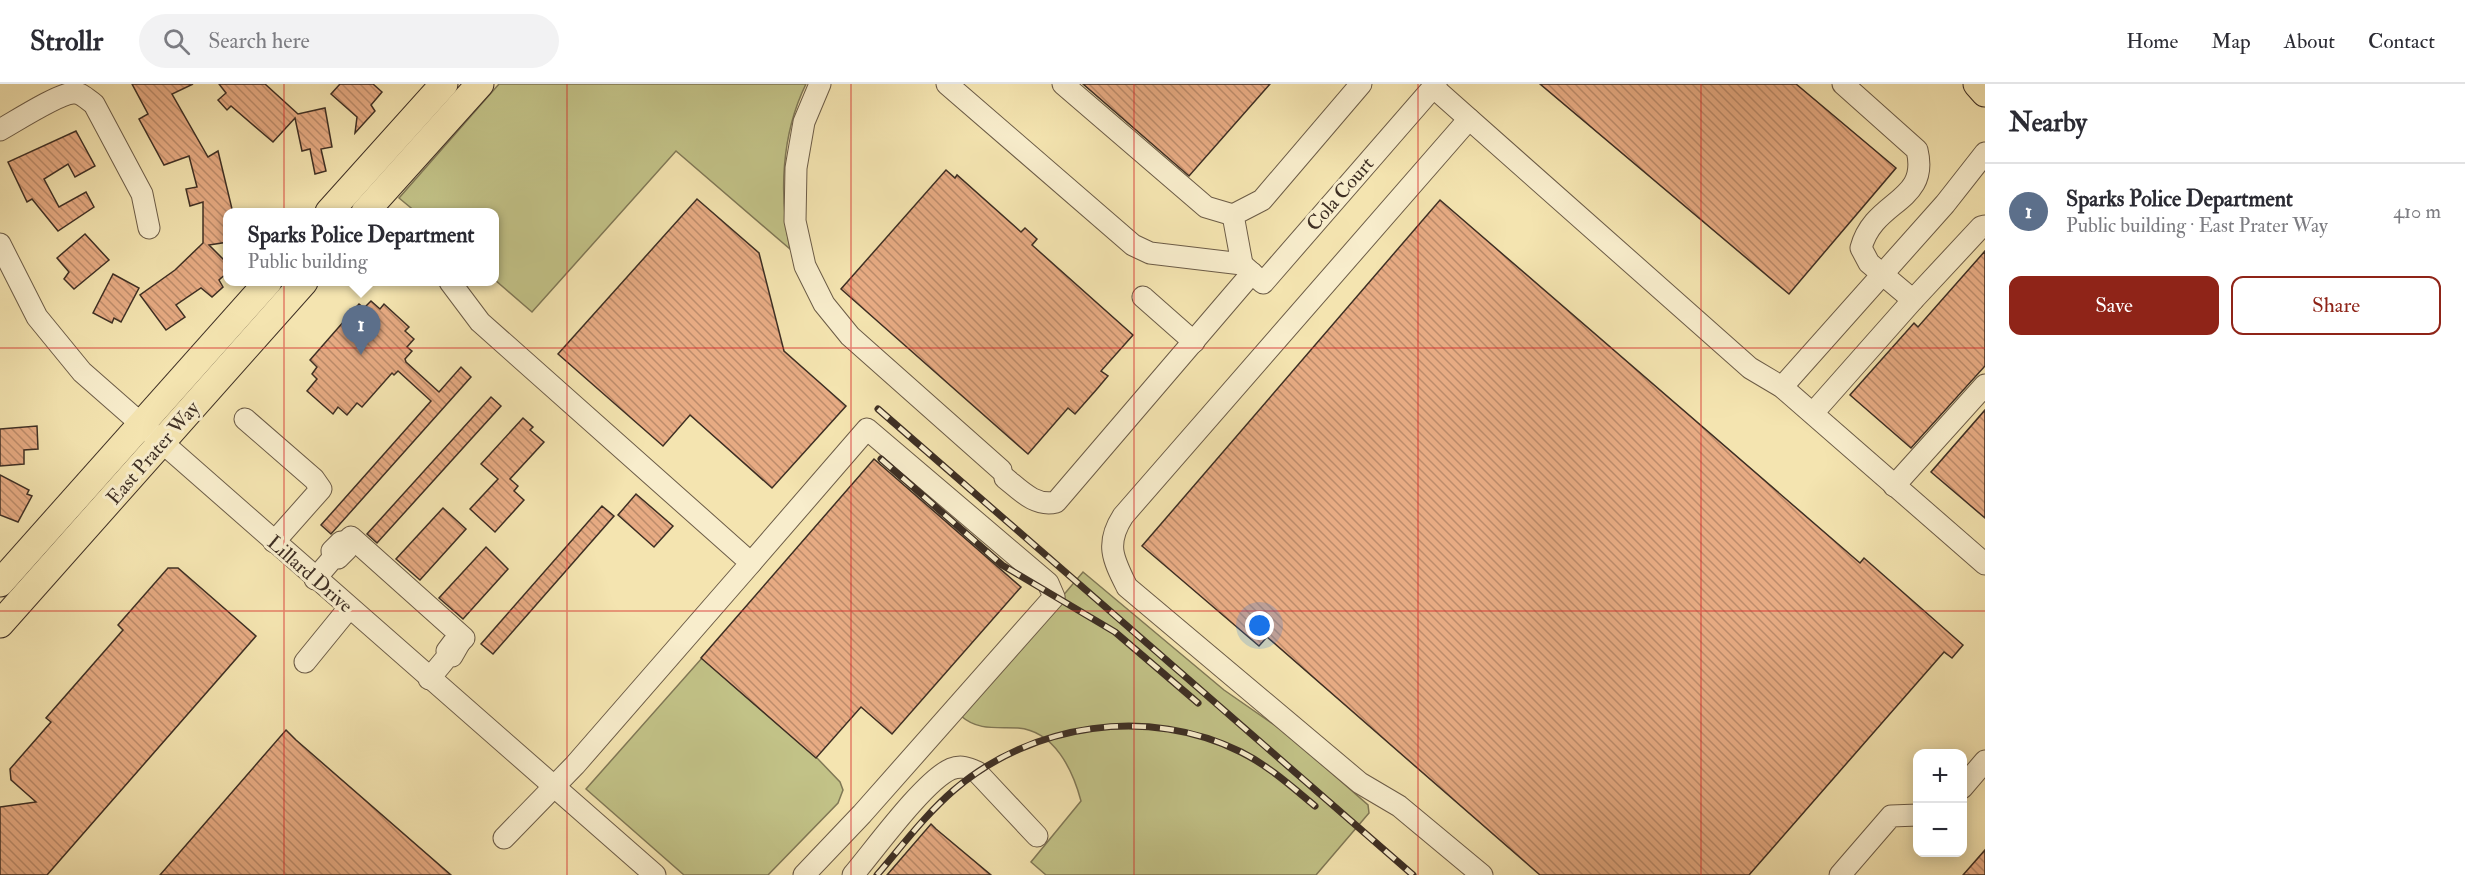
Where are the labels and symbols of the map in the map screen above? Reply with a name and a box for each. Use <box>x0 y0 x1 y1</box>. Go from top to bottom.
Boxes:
street label: Cola Court <box>1301 151 1379 236</box>
pin: 1 <box>342 306 380 355</box>
street label: East Prater Way <box>101 395 206 510</box>
street label: Lillard Drive <box>262 530 358 618</box>
your location <box>1245 611 1274 640</box>

